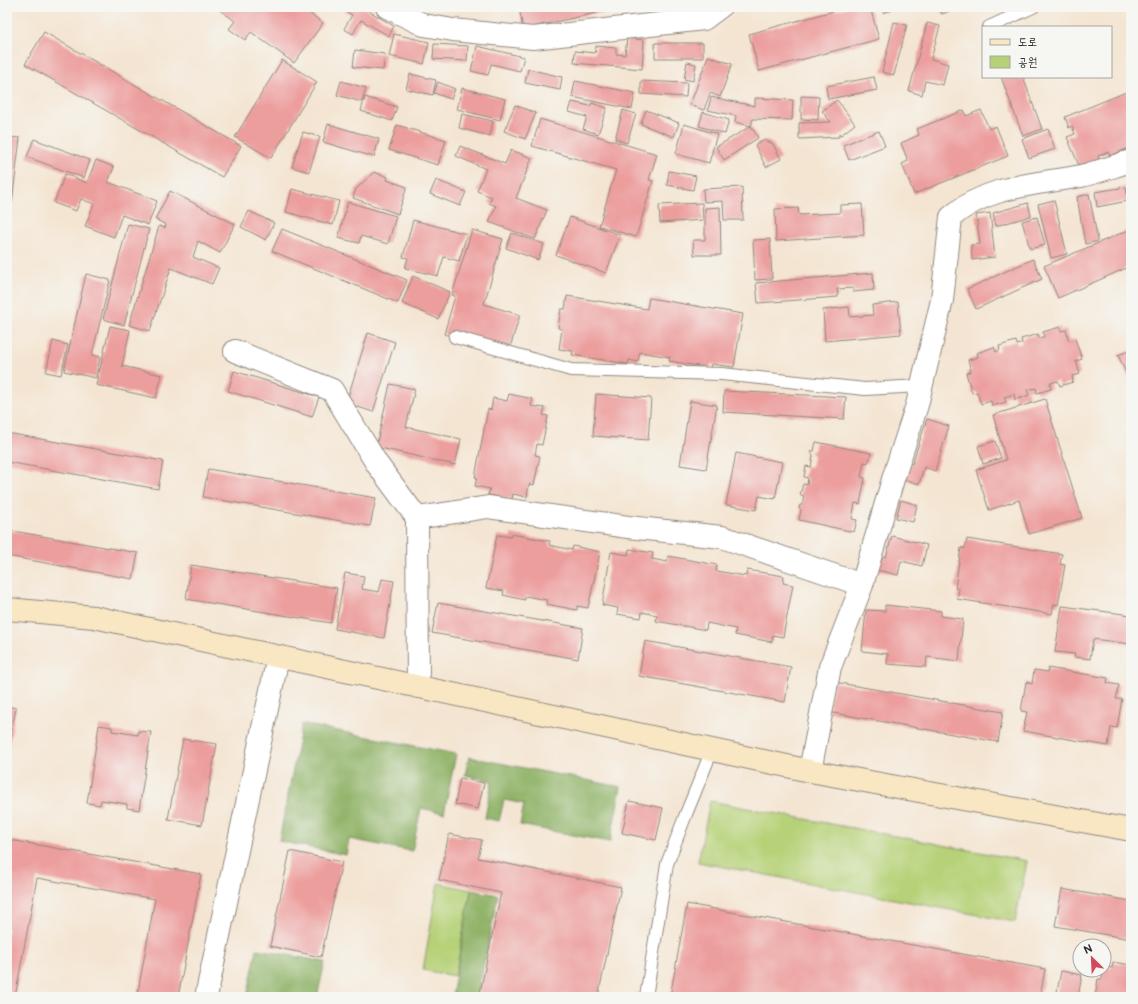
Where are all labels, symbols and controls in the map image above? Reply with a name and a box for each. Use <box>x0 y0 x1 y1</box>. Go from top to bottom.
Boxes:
legend <box>982 26 1112 78</box>
text: 도로 <box>1018 35 1037 50</box>
text: 공원 <box>1018 55 1037 70</box>
north arrow <box>1072 938 1112 978</box>
text: N <box>1082 942 1095 957</box>

